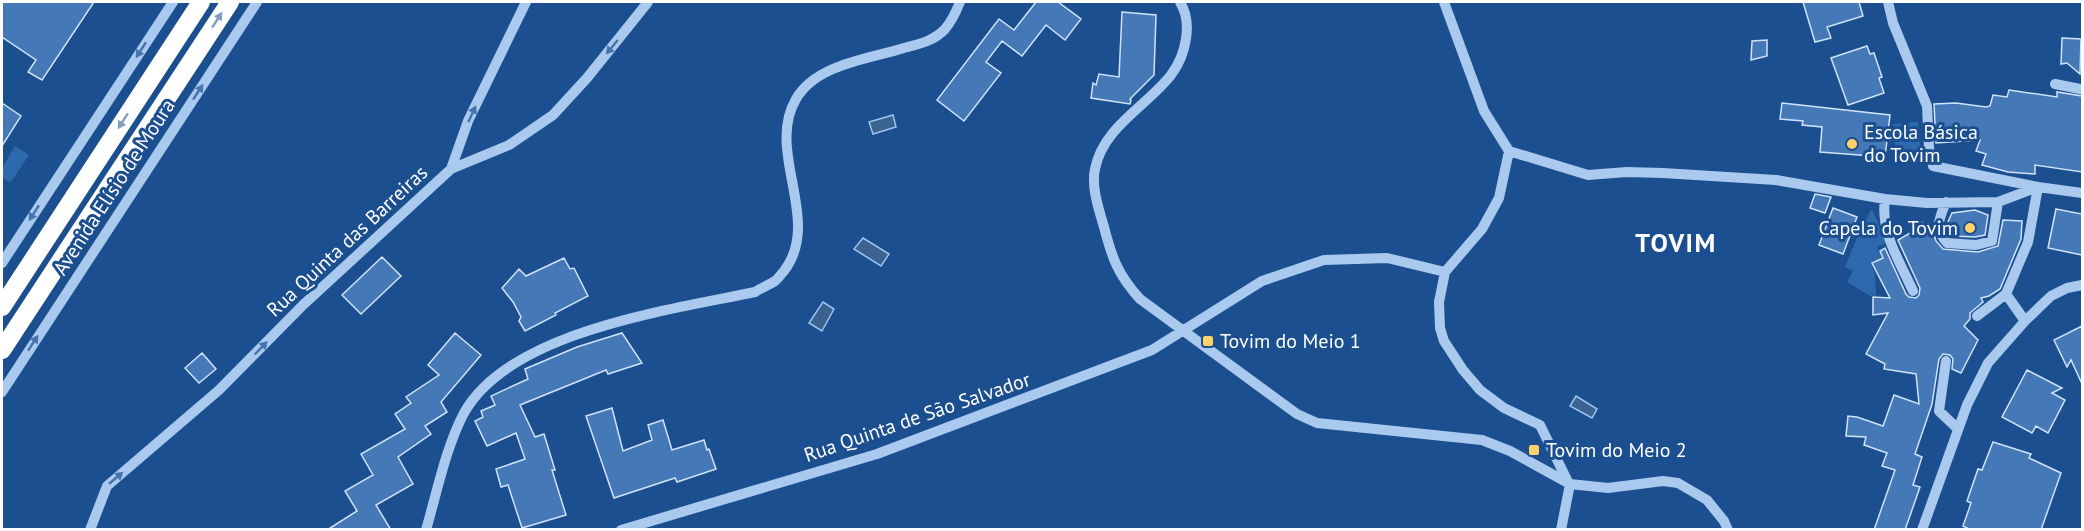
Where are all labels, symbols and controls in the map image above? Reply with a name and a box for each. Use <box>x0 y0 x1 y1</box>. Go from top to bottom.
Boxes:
one-way arrow <box>212 12 223 28</box>
one-way arrow <box>605 39 618 55</box>
one-way arrow <box>135 42 147 58</box>
one-way arrow <box>192 84 203 100</box>
street label: Avenida Elísio de Moura <box>47 94 181 280</box>
one-way arrow <box>467 106 476 123</box>
one-way arrow <box>118 113 129 129</box>
place label: Escola Básica do Tovim <box>1864 119 1978 168</box>
marker: Escola Básica do Tovim <box>1845 137 1859 151</box>
street label: Rua Quinta das Barreiras <box>261 160 433 322</box>
one-way arrow <box>28 205 40 221</box>
place label: Capela do Tovim <box>1818 215 1958 241</box>
marker: Capela do Tovim <box>1963 221 1977 235</box>
district label: TOVIM <box>1635 226 1717 259</box>
place label: Tovim do Meio 1 <box>1220 328 1361 354</box>
marker: Tovim do Meio 1 <box>1201 334 1215 348</box>
one-way arrow <box>28 335 39 351</box>
one-way arrow <box>253 341 267 355</box>
street label: Rua Quinta de São Salvador <box>800 366 1034 468</box>
place label: Tovim do Meio 2 <box>1546 437 1687 463</box>
marker: Tovim do Meio 2 <box>1527 443 1541 457</box>
one-way arrow <box>108 472 123 485</box>

